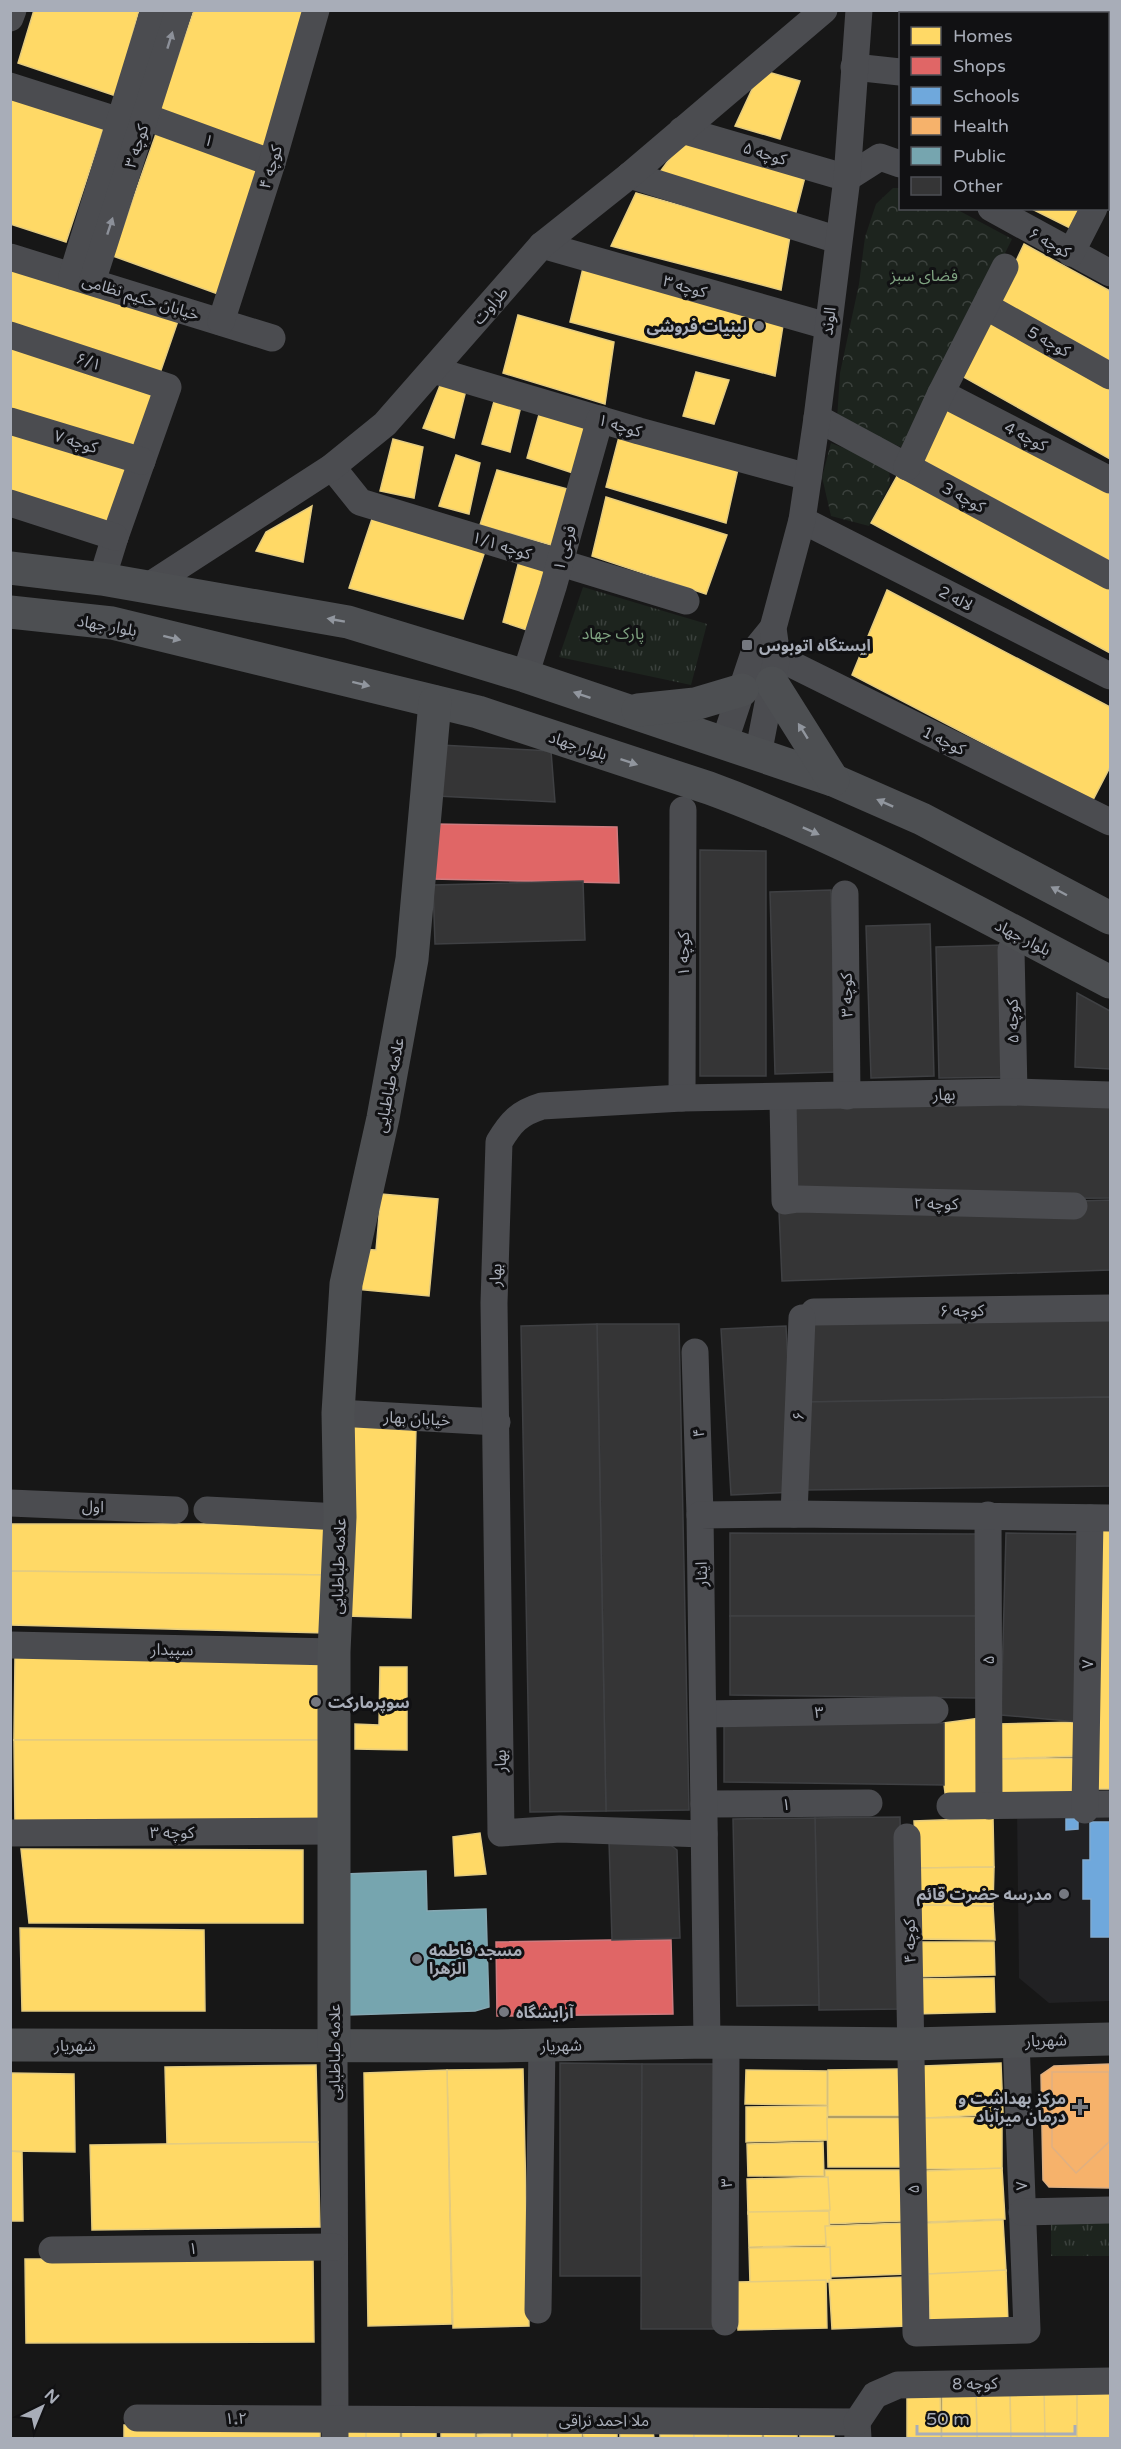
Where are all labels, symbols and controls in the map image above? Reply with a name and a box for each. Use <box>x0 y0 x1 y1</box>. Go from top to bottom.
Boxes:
legend <box>899 12 1109 210</box>
text: Homes <box>953 25 1013 47</box>
one-way arrow <box>165 31 175 49</box>
text: Shops <box>953 55 1006 77</box>
text: Schools <box>953 85 1020 107</box>
text: Health <box>953 115 1009 137</box>
street label: کوچه ۳ <box>121 122 154 171</box>
street label: ۱ <box>201 130 216 152</box>
street label: کوچه ۵ <box>740 138 789 170</box>
street label: کوچه ۴ <box>255 143 287 192</box>
text: Public <box>953 145 1006 167</box>
text: Other <box>953 175 1003 197</box>
one-way arrow <box>106 217 116 235</box>
street label: کوچه ۶ <box>1025 223 1074 263</box>
park label: فضای سبز <box>889 266 958 286</box>
street label: خیابان حکیم نظامی <box>79 271 202 327</box>
street label: کوچه ۳ <box>660 271 709 303</box>
street label: طراوت <box>469 283 513 329</box>
street label: الوند <box>817 306 841 336</box>
place label: لبنیات فروشی <box>647 317 747 337</box>
marker: لبنیات فروشی <box>752 319 766 333</box>
street label: کوچه 5 <box>1024 322 1074 362</box>
street label: ۶/۱ <box>74 349 104 375</box>
street label: کوچه ۱ <box>595 410 644 442</box>
street label: کوچه 4 <box>1001 418 1051 456</box>
street label: کوچه ۷ <box>51 426 100 458</box>
street label: کوچه 3 <box>939 478 989 518</box>
street label: فرعی ۱ <box>549 523 581 573</box>
street label: کوچه ۱/۱ <box>470 527 534 565</box>
street label: لاله 2 <box>935 582 976 616</box>
street label: بلوار جهاد <box>75 611 138 641</box>
one-way arrow <box>326 615 345 624</box>
park label: پارک جهاد <box>582 624 644 644</box>
one-way arrow <box>162 633 181 643</box>
place label: ایستگاه اتوبوس <box>759 636 871 656</box>
marker: ایستگاه اتوبوس <box>740 638 754 652</box>
one-way arrow <box>352 679 370 689</box>
one-way arrow <box>573 690 591 699</box>
street label: کوچه 1 <box>919 722 969 760</box>
one-way arrow <box>797 723 808 739</box>
street label: بلوار جهاد <box>546 727 609 765</box>
one-way arrow <box>620 757 638 767</box>
one-way arrow <box>876 798 893 807</box>
one-way arrow <box>802 826 819 835</box>
one-way arrow <box>1050 886 1067 896</box>
street label: بلوار جهاد <box>991 915 1054 960</box>
street label: کوچه ۱ <box>674 931 694 976</box>
street label: کوچه ۳ <box>837 972 857 1017</box>
street label: کوچه ۵ <box>1003 998 1023 1043</box>
street label: علامه طباطبایی <box>371 1036 409 1134</box>
street label: بهار <box>931 1085 956 1105</box>
street label: کوچه ۲ <box>913 1194 959 1214</box>
street label: بهار <box>486 1263 506 1288</box>
street label: کوچه ۶ <box>940 1301 985 1321</box>
street label: خیابان بهار <box>382 1407 451 1431</box>
street label: ۶ <box>789 1411 809 1421</box>
street label: ۴ <box>689 1428 709 1438</box>
street label: اول <box>82 1497 104 1517</box>
street label: علامه طباطبایی <box>327 1517 351 1615</box>
street label: ایثار <box>692 1561 712 1588</box>
street label: سپیدار <box>149 1640 193 1660</box>
street label: ۵ <box>979 1655 999 1665</box>
street label: ۷ <box>1078 1659 1098 1669</box>
place label: سوپرمارکت <box>328 1693 410 1713</box>
marker: سوپرمارکت <box>309 1695 323 1709</box>
street label: ۳ <box>814 1703 824 1723</box>
street label: بهار <box>491 1749 511 1774</box>
street label: ۱ <box>781 1795 791 1815</box>
street label: کوچه ۳ <box>150 1823 195 1843</box>
place label: مدرسه حضرت قائم <box>917 1885 1052 1907</box>
marker: مدرسه حضرت قائم <box>1057 1887 1071 1901</box>
street label: کوچه ۴ <box>900 1918 920 1963</box>
place label: مسجد فاطمه الزهرا <box>429 1941 522 1979</box>
marker: مسجد فاطمه الزهرا <box>410 1952 424 1966</box>
place label: آرایشگاه <box>516 2003 574 2023</box>
street label: علامه طباطبایی <box>325 2004 345 2100</box>
marker: آرایشگاه <box>497 2005 511 2019</box>
street label: شهریار <box>1024 2030 1067 2052</box>
street label: شهریار <box>53 2036 96 2056</box>
street label: شهریار <box>539 2036 582 2056</box>
place label: مرکز بهداشت و درمان میرآباد <box>958 2089 1066 2127</box>
marker: مرکز بهداشت و درمان میرآباد <box>1071 2098 1089 2116</box>
street label: ۳ <box>717 2178 737 2188</box>
street label: ۷ <box>1012 2181 1032 2191</box>
street label: ۵ <box>904 2184 924 2194</box>
street label: ۱ <box>188 2239 198 2259</box>
street label: کوچه 8 <box>952 2374 998 2394</box>
north arrow <box>12 2377 72 2437</box>
text: N <box>40 2385 63 2408</box>
scale bar <box>917 2398 1074 2436</box>
text: 50 m <box>926 2408 970 2430</box>
street label: ۱.۲ <box>225 2409 247 2429</box>
street label: ملا احمد نراقی <box>559 2411 649 2431</box>

